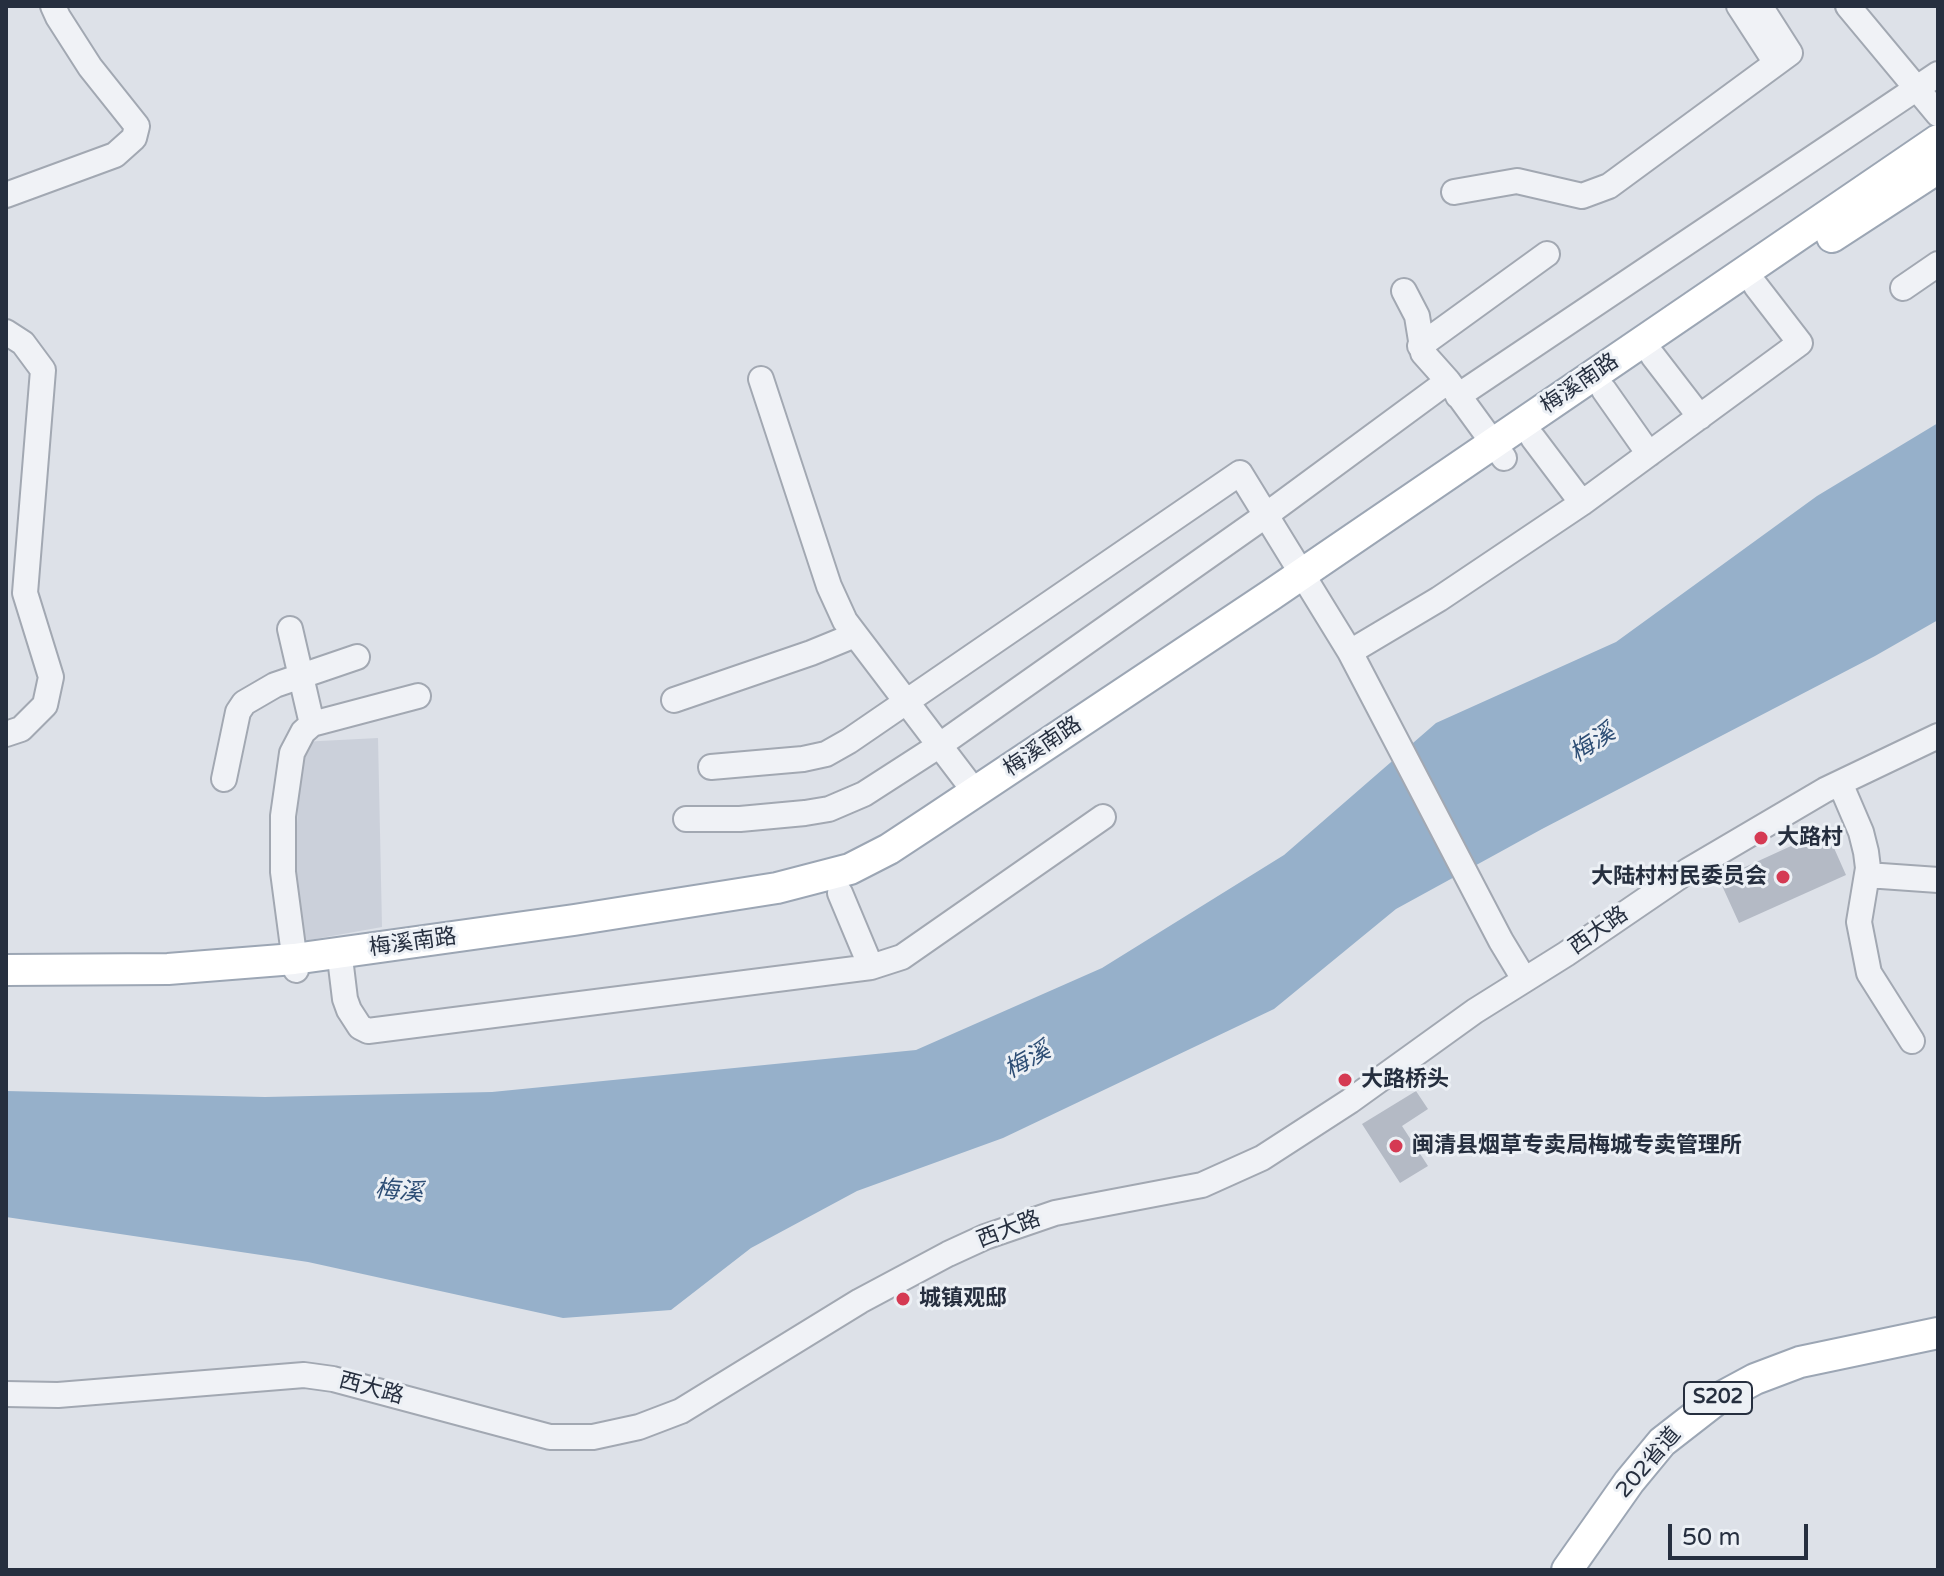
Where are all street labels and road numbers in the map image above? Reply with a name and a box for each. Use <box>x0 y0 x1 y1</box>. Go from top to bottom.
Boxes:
street label: 梅溪南路 <box>1536 348 1624 420</box>
street label: 梅溪南路 <box>999 711 1087 783</box>
street label: 西大路 <box>1564 901 1634 961</box>
street label: 梅溪南路 <box>368 924 458 962</box>
street label: 西大路 <box>973 1206 1045 1254</box>
street label: 西大路 <box>336 1368 406 1410</box>
road number: S202 <box>1684 1382 1752 1414</box>
street label: 202省道 <box>1611 1422 1687 1504</box>

